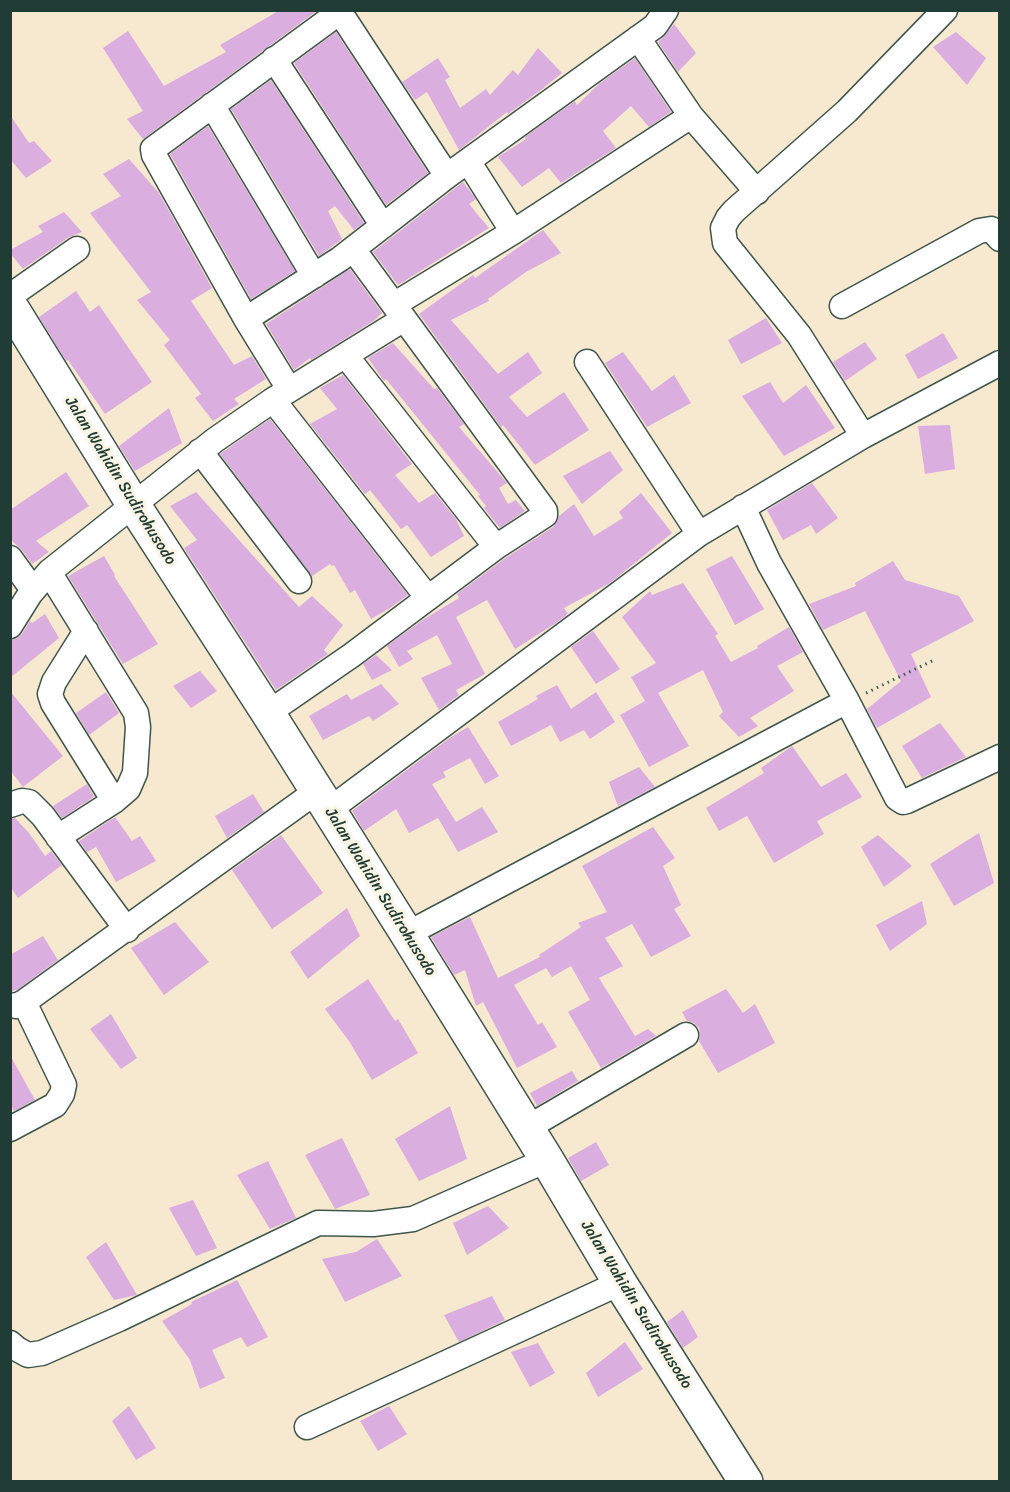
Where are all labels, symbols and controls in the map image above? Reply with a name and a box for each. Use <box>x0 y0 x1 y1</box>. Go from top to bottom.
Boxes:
street label: Jalan Wahidin Sudirohusodo <box>60 393 180 569</box>
street label: Jalan Wahidin Sudirohusodo <box>320 804 440 980</box>
street label: Jalan Wahidin Sudirohusodo <box>576 1217 696 1393</box>

